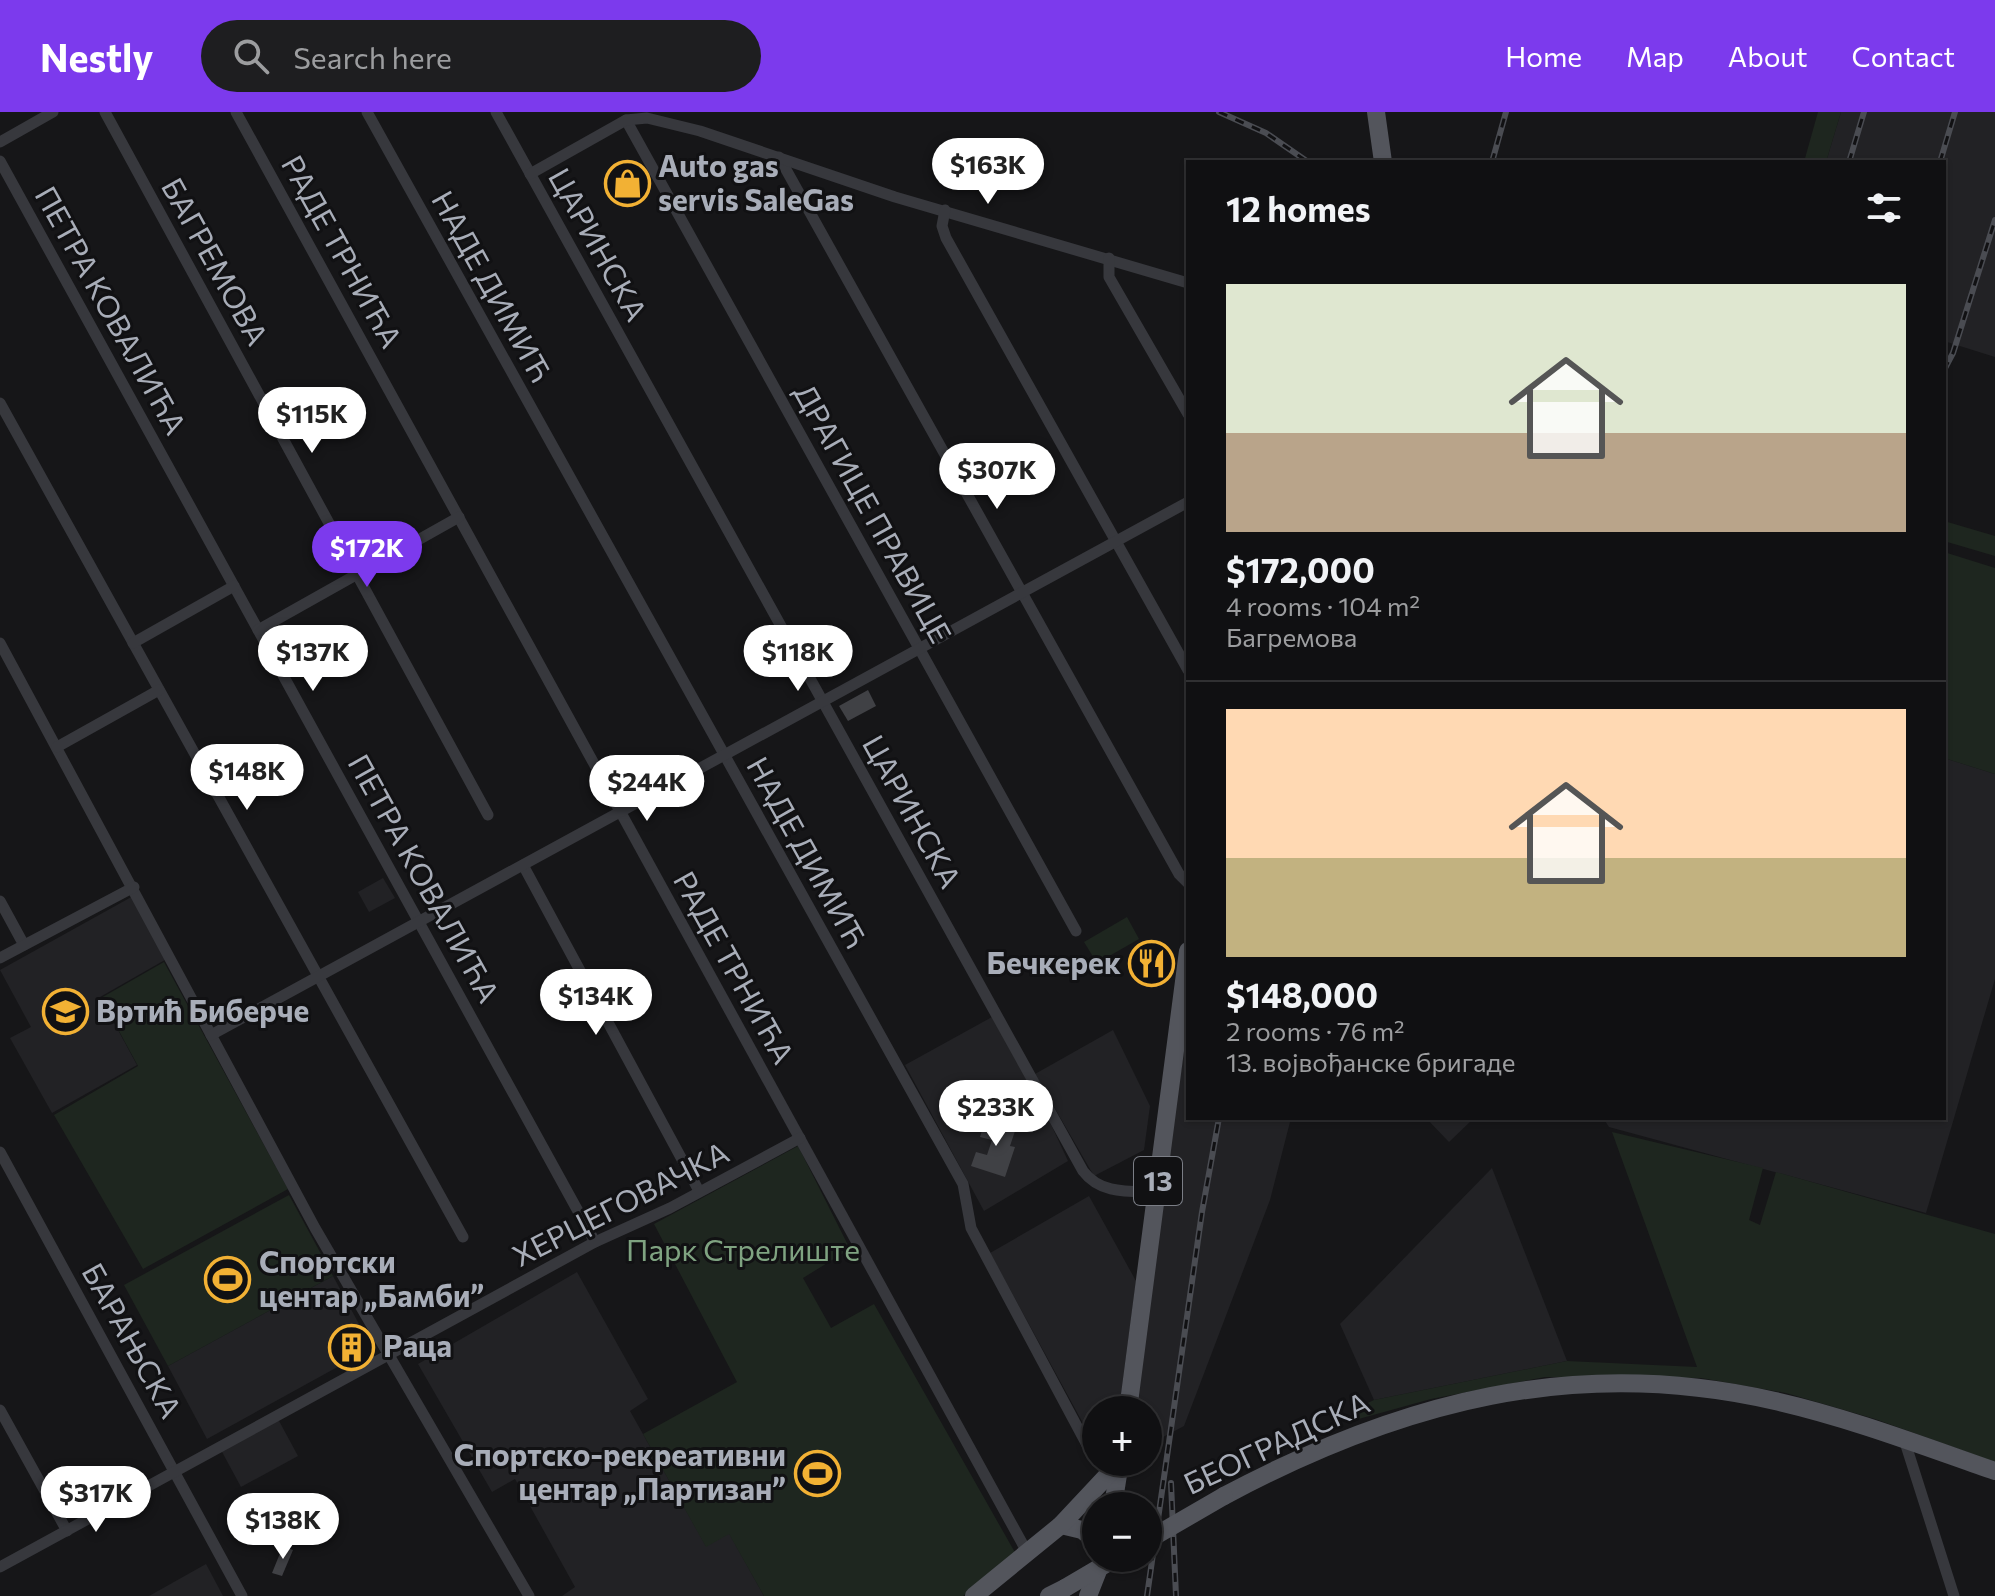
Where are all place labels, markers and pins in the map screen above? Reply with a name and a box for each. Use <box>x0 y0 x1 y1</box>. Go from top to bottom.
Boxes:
pin: $163K <box>932 138 1044 206</box>
place label: Auto gas servis SaleGas <box>658 146 854 217</box>
shop icon: Auto gas servis SaleGas <box>603 160 651 208</box>
pin: $115K <box>256 387 368 455</box>
pin: $307K <box>941 443 1053 511</box>
pin: $172K <box>311 521 423 589</box>
pin: $137K <box>257 625 369 693</box>
pin: $118K <box>742 625 854 693</box>
pin: $148K <box>191 744 303 812</box>
pin: $244K <box>591 755 703 823</box>
restaurant icon: Бечкерек <box>1128 940 1176 988</box>
place label: Бечкерек <box>986 943 1121 980</box>
pin: $134K <box>540 969 652 1037</box>
school or university icon: Вртић Биберче <box>41 988 89 1036</box>
place label: Вртић Биберче <box>96 991 309 1028</box>
pin: $233K <box>940 1080 1052 1148</box>
place label: Спортски центар „Бамби” <box>259 1242 484 1313</box>
sports icon: Спортски центар „Бамби” <box>204 1256 252 1304</box>
building icon: Раца <box>328 1323 376 1371</box>
place label: Раца <box>383 1326 452 1363</box>
place label: Спортско-рекреативни центар „Партизан” <box>454 1435 786 1506</box>
sports icon: Спортско-рекреативни центар „Партизан” <box>793 1449 841 1497</box>
pin: $317K <box>40 1466 152 1534</box>
pin: $138K <box>227 1493 339 1561</box>

